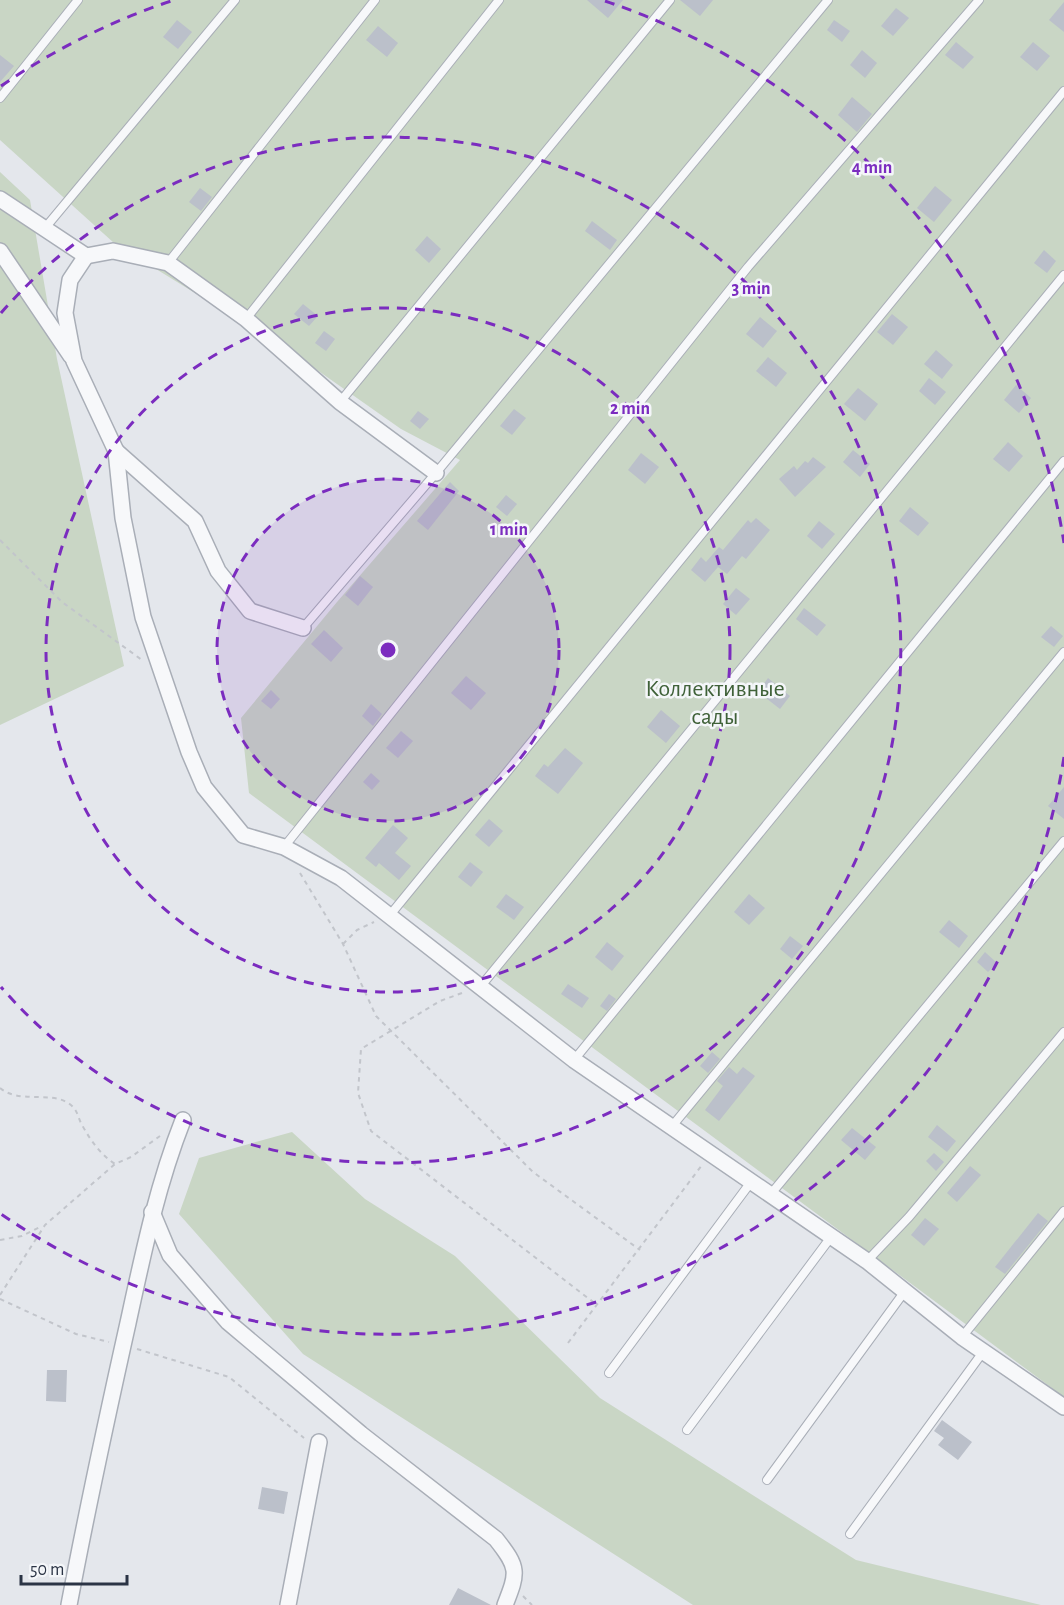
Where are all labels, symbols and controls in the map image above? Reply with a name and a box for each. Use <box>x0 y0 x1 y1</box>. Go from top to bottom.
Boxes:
text: 4 min <box>852 159 892 177</box>
text: 3 min <box>731 280 771 298</box>
text: 2 min <box>610 400 650 418</box>
text: 1 min <box>490 521 528 539</box>
centre of rings <box>378 640 398 660</box>
park label: Коллективные сады <box>645 677 785 729</box>
scale bar <box>21 1548 128 1586</box>
text: 50 m <box>30 1561 64 1579</box>

